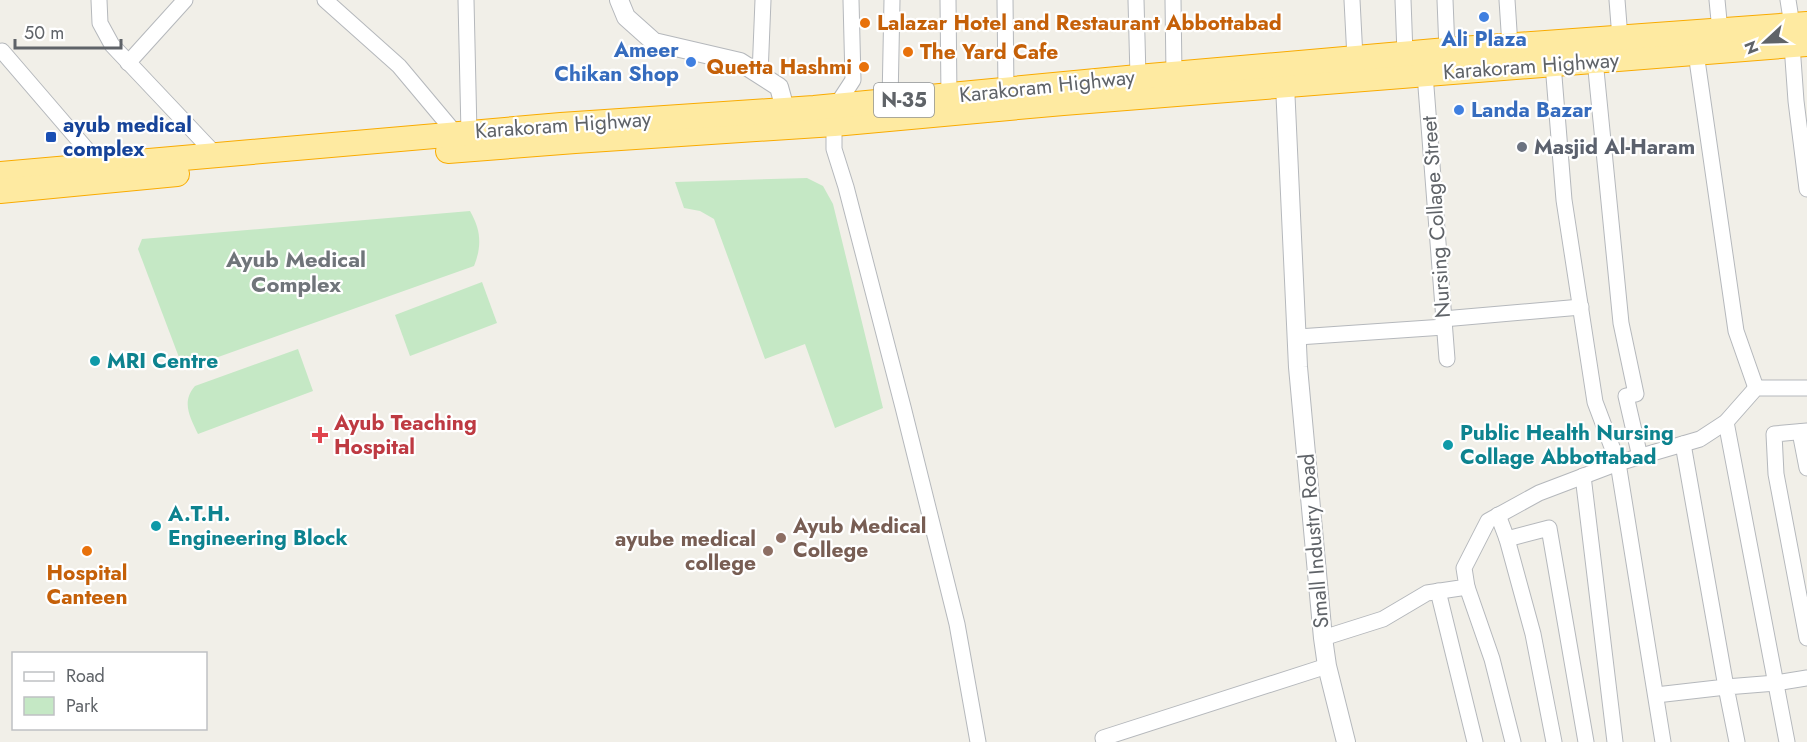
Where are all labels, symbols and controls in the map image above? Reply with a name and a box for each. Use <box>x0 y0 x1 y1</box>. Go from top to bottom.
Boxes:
place label: Lalazar Hotel and Restaurant Abbottabad <box>877 8 1282 38</box>
marker: Ali Plaza <box>1477 10 1491 24</box>
scale bar <box>15 12 122 50</box>
north arrow <box>1735 12 1795 72</box>
marker: Lalazar Hotel and Restaurant Abbottabad <box>858 16 872 30</box>
text: 50 m <box>24 20 64 46</box>
place label: Ali Plaza <box>1440 24 1527 54</box>
place label: Ameer Chikan Shop <box>554 35 679 89</box>
place label: The Yard Cafe <box>920 37 1058 67</box>
text: N <box>1739 37 1765 58</box>
marker: The Yard Cafe <box>901 45 915 59</box>
street label: Karakoram Highway <box>1442 45 1621 87</box>
place label: Quetta Hashmi <box>706 52 852 82</box>
marker: Ameer Chikan Shop <box>684 55 698 69</box>
marker: Quetta Hashmi <box>857 60 871 74</box>
street label: Karakoram Highway <box>958 62 1137 110</box>
road number: N-35 <box>874 83 934 117</box>
place label: Landa Bazar <box>1471 95 1593 125</box>
marker: Landa Bazar <box>1452 103 1466 117</box>
street label: Karakoram Highway <box>474 104 653 146</box>
place label: ayub medical complex <box>63 110 192 164</box>
street label: Nursing Collage Street <box>1414 115 1458 319</box>
marker: ayub medical complex <box>44 130 58 144</box>
place label: Masjid Al-Haram <box>1534 132 1695 162</box>
marker: Masjid Al-Haram <box>1515 140 1529 154</box>
district label: Ayub Medical Complex <box>225 243 366 300</box>
place label: MRI Centre <box>107 346 218 376</box>
marker: MRI Centre <box>88 354 102 368</box>
place label: Ayub Teaching Hospital <box>333 408 477 462</box>
place label: Public Health Nursing Collage Abbottabad <box>1460 418 1674 472</box>
marker: Ayub Teaching Hospital <box>311 426 329 444</box>
marker: Public Health Nursing Collage Abbottabad <box>1441 438 1455 452</box>
street label: Small Industry Road <box>1291 452 1337 630</box>
place label: A.T.H. Engineering Block <box>167 499 348 553</box>
place label: Ayub Medical College <box>792 511 927 565</box>
marker: A.T.H. Engineering Block <box>149 519 163 533</box>
place label: ayube medical college <box>615 524 756 578</box>
marker: Ayub Medical College <box>774 531 788 545</box>
marker: Hospital Canteen <box>80 544 94 558</box>
marker: ayube medical college <box>761 544 775 558</box>
place label: Hospital Canteen <box>47 558 127 612</box>
legend <box>12 652 207 730</box>
text: Road <box>66 663 105 689</box>
text: Park <box>66 693 98 719</box>

